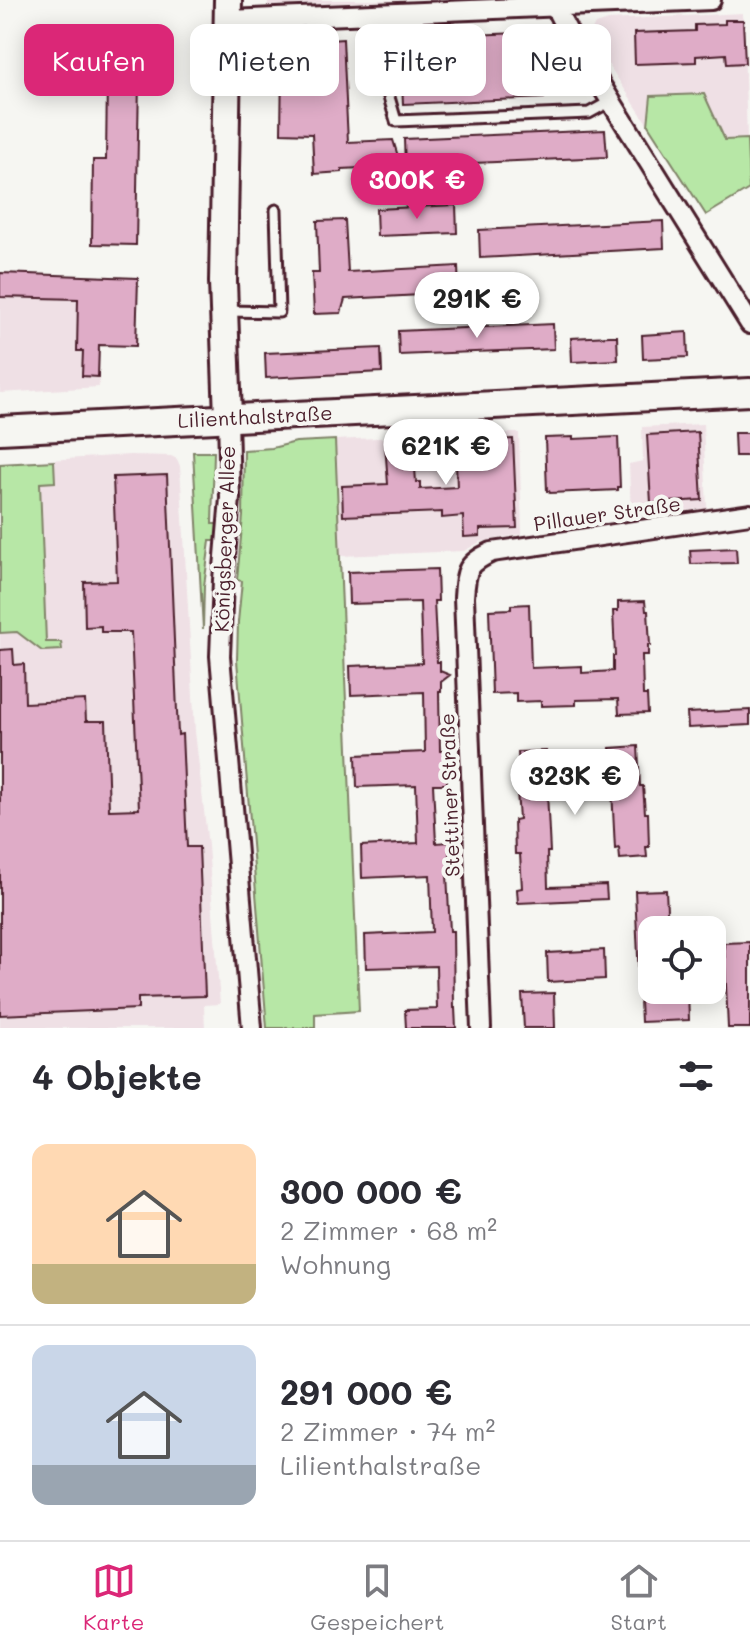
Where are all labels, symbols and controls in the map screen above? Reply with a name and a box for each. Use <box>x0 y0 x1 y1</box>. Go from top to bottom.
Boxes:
chip: Kaufen <box>24 24 174 96</box>
chip: Mieten <box>190 24 339 96</box>
chip: Filter <box>355 24 486 96</box>
chip: Neu <box>502 24 611 96</box>
pin: 300K € <box>352 153 482 221</box>
text: 300K € <box>369 162 465 196</box>
pin: 291K € <box>412 272 542 340</box>
text: 291K € <box>432 281 522 315</box>
street label: Lilienthalstraße <box>177 399 333 433</box>
pin: 621K € <box>381 419 511 487</box>
text: 621K € <box>401 428 491 462</box>
street label: Königsberger Allee <box>208 445 240 633</box>
street label: Pillauer Straße <box>532 490 682 536</box>
street label: Stettiner Straße <box>433 713 465 877</box>
pin: 323K € <box>510 749 640 817</box>
text: 323K € <box>528 758 622 792</box>
map controls <box>638 916 726 1004</box>
button: locate <box>638 916 726 1004</box>
text: 4 Objekte <box>32 1054 202 1099</box>
icon: filters <box>674 1054 718 1098</box>
text: 300 000 € <box>280 1168 462 1213</box>
icon: home <box>96 1176 192 1272</box>
text: 2 Zimmer · 68 m² <box>280 1213 497 1247</box>
text: Wohnung <box>280 1247 391 1281</box>
text: 291 000 € <box>280 1369 452 1414</box>
icon: home <box>96 1377 192 1473</box>
text: 2 Zimmer · 74 m² <box>280 1414 495 1448</box>
text: Lilienthalstraße <box>280 1448 481 1482</box>
tab: Karte <box>83 1559 144 1636</box>
tab: Gespeichert <box>310 1559 445 1636</box>
tab: Start <box>611 1559 667 1636</box>

